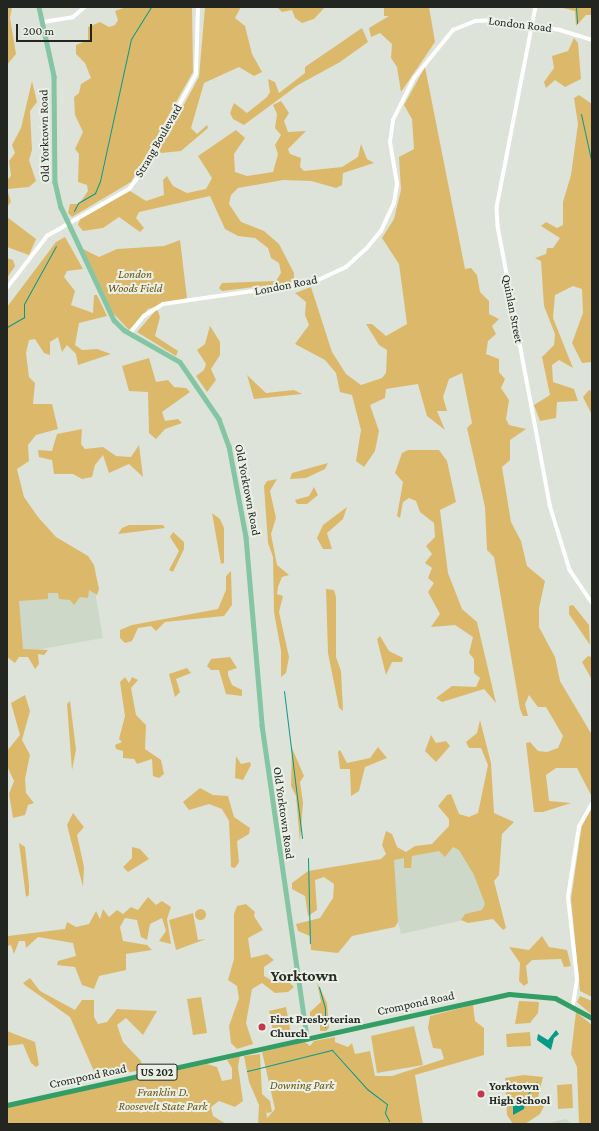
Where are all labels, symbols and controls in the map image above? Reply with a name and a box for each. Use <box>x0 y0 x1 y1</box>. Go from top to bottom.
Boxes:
street label: London Road <box>488 14 552 36</box>
scale bar <box>18 16 94 42</box>
text: 200 m <box>23 24 54 38</box>
street label: Old Yorktown Road <box>37 89 53 183</box>
street label: Strang Boulevard <box>132 102 186 180</box>
park label: London Woods Field <box>108 268 162 296</box>
street label: London Road <box>253 273 319 299</box>
street label: Quinlan Street <box>498 274 526 344</box>
street label: Old Yorktown Road <box>231 443 263 537</box>
street label: Old Yorktown Road <box>269 766 297 860</box>
district label: Yorktown <box>271 966 337 986</box>
street label: Crompond Road <box>376 989 456 1019</box>
place label: First Presbyterian Church <box>270 1013 361 1041</box>
marker: First Presbyterian Church <box>257 1022 267 1032</box>
street label: Crompond Road <box>48 1062 128 1092</box>
road number: US 202 <box>136 1063 178 1081</box>
park label: Downing Park <box>270 1079 334 1093</box>
place label: Yorktown High School <box>489 1080 550 1108</box>
park label: Franklin D. Roosevelt State Park <box>118 1086 208 1114</box>
marker: Yorktown High School <box>476 1089 486 1099</box>

